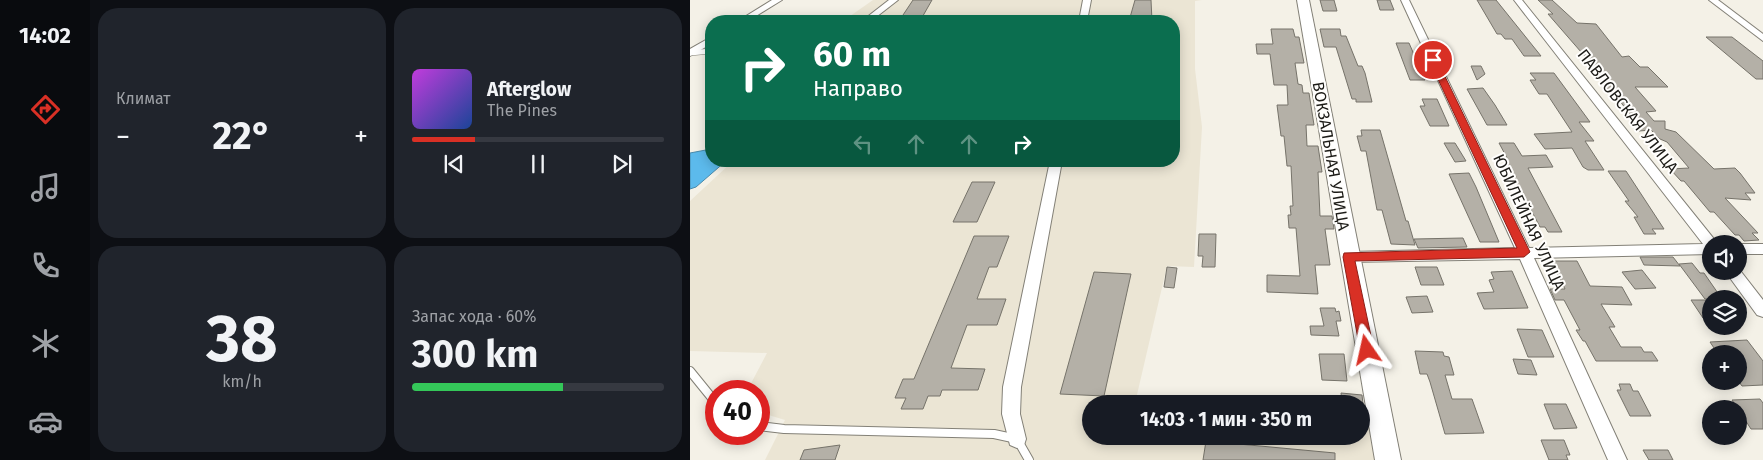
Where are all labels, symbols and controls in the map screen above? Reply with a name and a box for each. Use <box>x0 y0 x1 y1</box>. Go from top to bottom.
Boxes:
text: 14:02 <box>19 22 71 49</box>
text: 60 m <box>813 33 891 75</box>
icon: right <box>730 35 795 100</box>
pin <box>1412 39 1454 81</box>
street label: ПАВЛОВСКАЯ УЛИЦА <box>1574 45 1683 177</box>
icon: arrive <box>1419 46 1447 74</box>
text: Направо <box>813 75 903 102</box>
text: Afterglow <box>487 78 571 101</box>
street label: ВОКЗАЛЬНАЯ УЛИЦА <box>1309 80 1354 233</box>
text: Климат <box>116 89 171 108</box>
icon: directions <box>28 92 63 127</box>
text: The Pines <box>487 101 557 120</box>
text: 22° <box>212 113 272 159</box>
text: − <box>116 120 130 153</box>
text: + <box>354 120 368 153</box>
icon: left <box>849 130 877 158</box>
icon: ahead <box>902 130 930 158</box>
icon: ahead <box>955 130 983 158</box>
icon: right <box>1008 130 1036 158</box>
icon: previous <box>440 150 468 178</box>
icon: pause <box>524 150 552 178</box>
icon: next <box>608 150 636 178</box>
street label: ЮБИЛЕЙНАЯ УЛИЦА <box>1489 151 1569 294</box>
icon: music <box>28 170 63 205</box>
map controls <box>1702 235 1747 445</box>
button: sound <box>1702 235 1747 280</box>
icon: phone <box>28 248 63 283</box>
button: layers <box>1702 290 1747 335</box>
text: 38 <box>206 300 278 378</box>
text: Запас хода · 60% <box>412 307 537 326</box>
position arrow <box>1340 323 1392 375</box>
icon: climate <box>28 326 63 361</box>
text: 300 km <box>412 331 538 377</box>
button: + <box>1702 345 1747 390</box>
text: km/h <box>222 372 262 391</box>
speed limit sign: 40 <box>705 380 770 445</box>
button: − <box>1702 400 1747 445</box>
icon: car <box>28 404 63 439</box>
text: 14:03 · 1 мин · 350 m <box>1140 408 1312 431</box>

